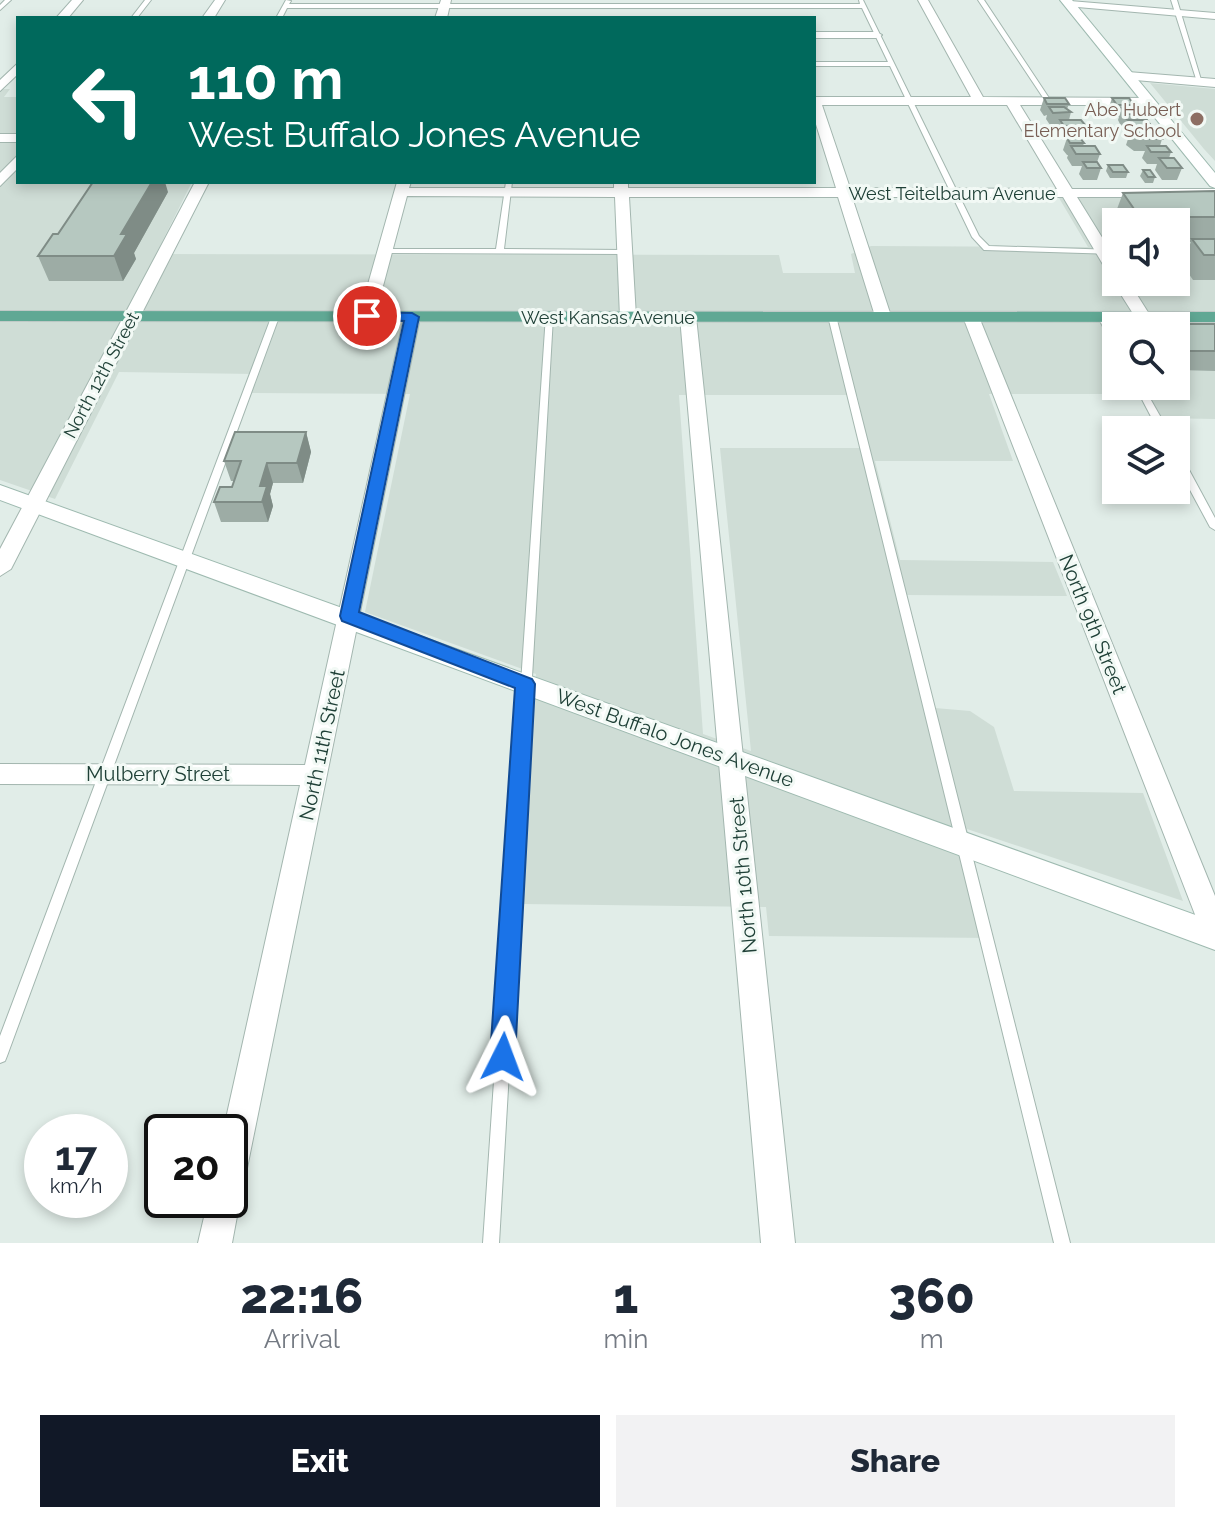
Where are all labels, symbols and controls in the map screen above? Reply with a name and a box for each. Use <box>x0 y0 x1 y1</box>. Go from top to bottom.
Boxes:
text: 110 m <box>188 46 343 112</box>
icon: left <box>56 48 160 152</box>
place label: Abe Hubert Elementary School <box>1023 99 1181 141</box>
marker: Abe Hubert Elementary School <box>1188 110 1206 128</box>
text: West Buffalo Jones Avenue <box>188 113 641 155</box>
street label: West Teitelbaum Avenue <box>848 183 1056 204</box>
map controls <box>1102 208 1190 504</box>
button: sound <box>1102 208 1190 296</box>
pin <box>333 282 401 350</box>
icon: arrive <box>345 294 389 338</box>
street label: West Kansas Avenue <box>521 307 695 328</box>
street label: North 12th Street <box>59 308 143 442</box>
button: search <box>1102 312 1190 400</box>
button: layers <box>1102 416 1190 504</box>
street label: North 9th Street <box>1054 551 1132 698</box>
street label: North 11th Street <box>294 667 350 823</box>
street label: West Buffalo Jones Avenue <box>553 684 797 792</box>
street label: Mulberry Street <box>86 762 230 786</box>
street label: North 10th Street <box>724 795 762 954</box>
position arrow <box>461 1015 545 1099</box>
speed limit sign: 20 <box>144 1114 248 1218</box>
text: 17 <box>55 1132 97 1179</box>
text: km/h <box>50 1174 102 1198</box>
text: 22:16 <box>240 1268 363 1324</box>
text: 1 <box>614 1268 638 1324</box>
text: 360 <box>889 1268 975 1324</box>
text: Arrival <box>264 1324 340 1354</box>
text: min <box>604 1324 648 1354</box>
text: m <box>920 1324 944 1354</box>
button: Exit <box>40 1415 600 1507</box>
button: Share <box>616 1415 1175 1507</box>

